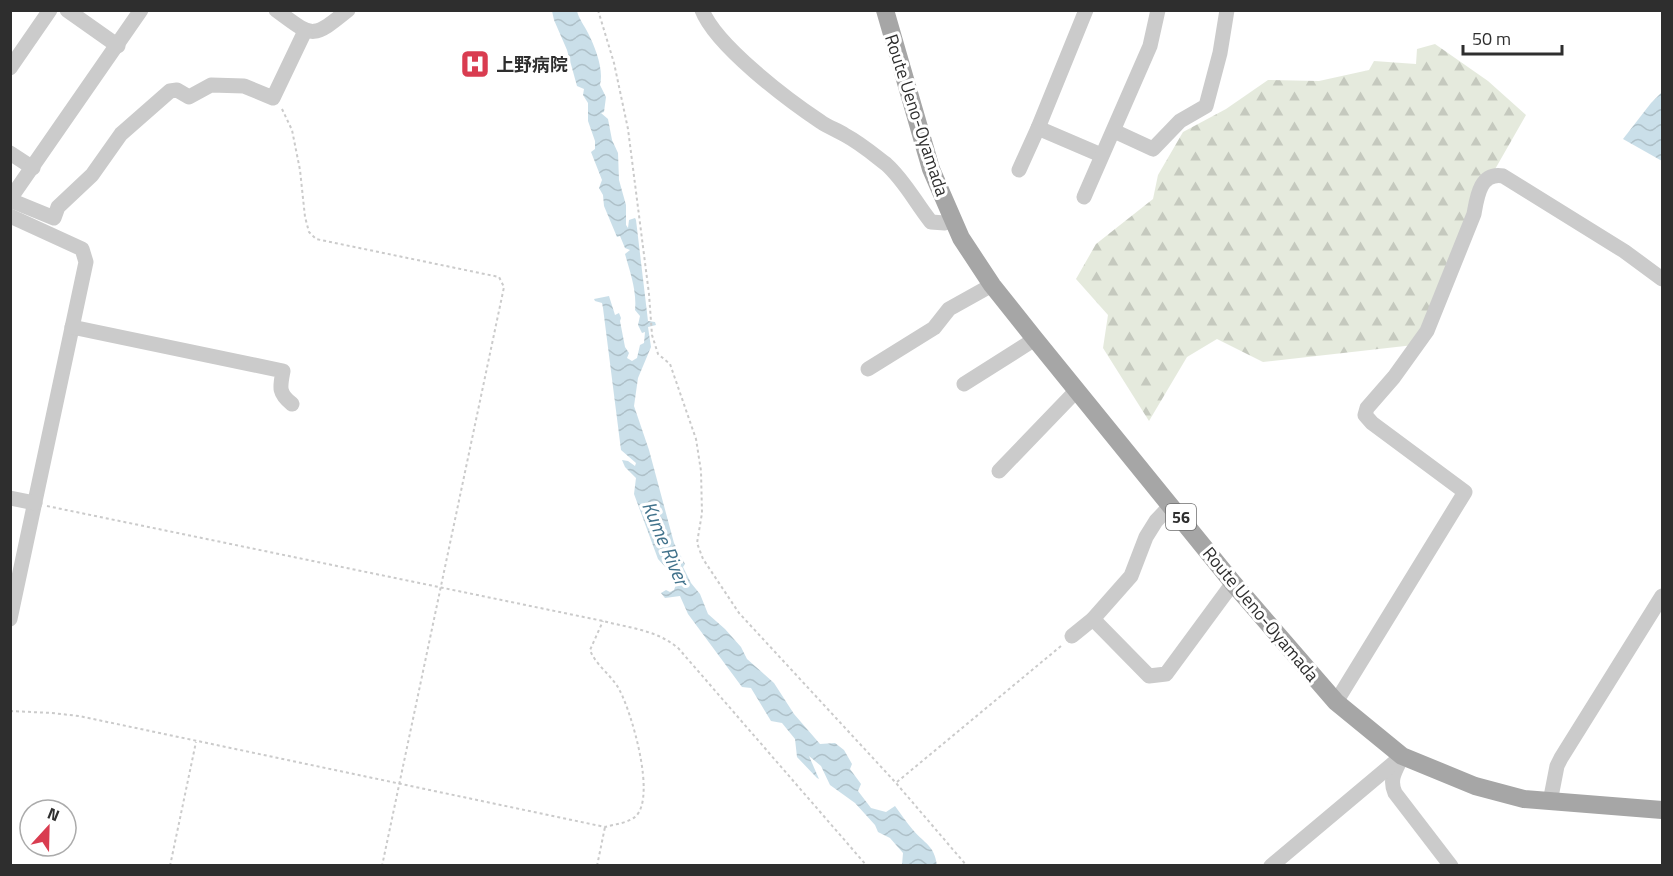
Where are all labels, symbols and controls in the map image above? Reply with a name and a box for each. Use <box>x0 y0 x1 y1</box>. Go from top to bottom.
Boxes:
scale bar <box>1463 18 1562 56</box>
text: 50 m <box>1472 25 1511 52</box>
street label: Route Ueno-Oyamada <box>878 30 956 200</box>
hospital icon: 上野病院 <box>459 48 491 80</box>
place label: 上野病院 <box>496 51 568 78</box>
water label: Kume River <box>634 496 699 592</box>
road number: 56 <box>1166 504 1196 530</box>
street label: Route Ueno-Oyamada <box>1196 541 1326 687</box>
north arrow <box>18 798 78 858</box>
text: N <box>44 801 63 827</box>

